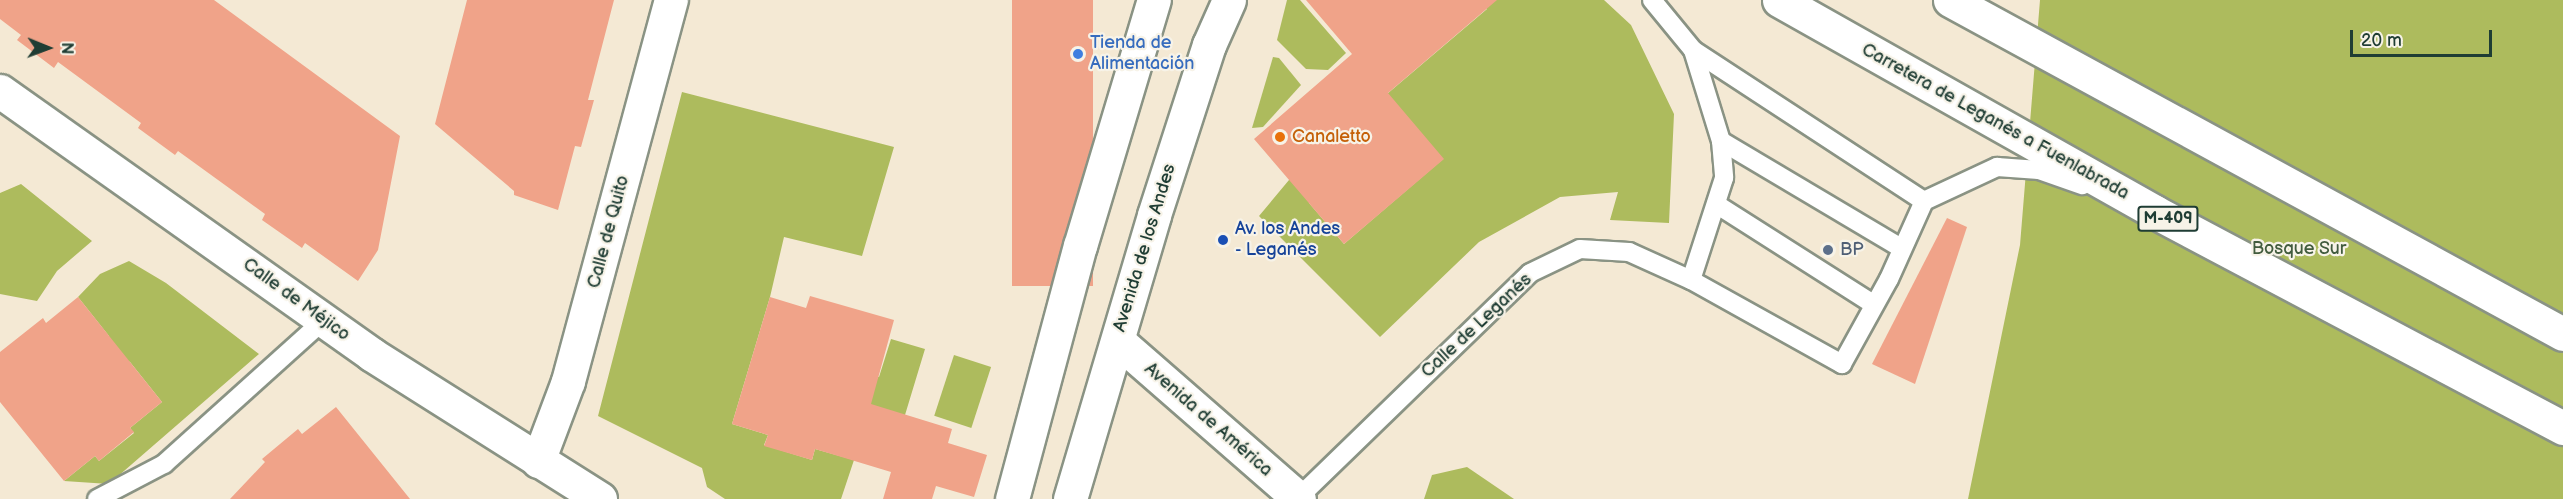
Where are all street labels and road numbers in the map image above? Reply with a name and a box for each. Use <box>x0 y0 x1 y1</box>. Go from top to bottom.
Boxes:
street label: Carretera de Leganés a Fuenlabrada <box>1858 39 2132 205</box>
street label: Avenida de los Andes <box>1109 162 1181 334</box>
street label: Calle de Quito <box>584 173 634 291</box>
road number: M-409 <box>2136 206 2200 232</box>
street label: Calle de Méjico <box>238 254 354 346</box>
street label: Calle de Leganés <box>1417 269 1537 383</box>
street label: Avenida de América <box>1140 359 1276 481</box>

